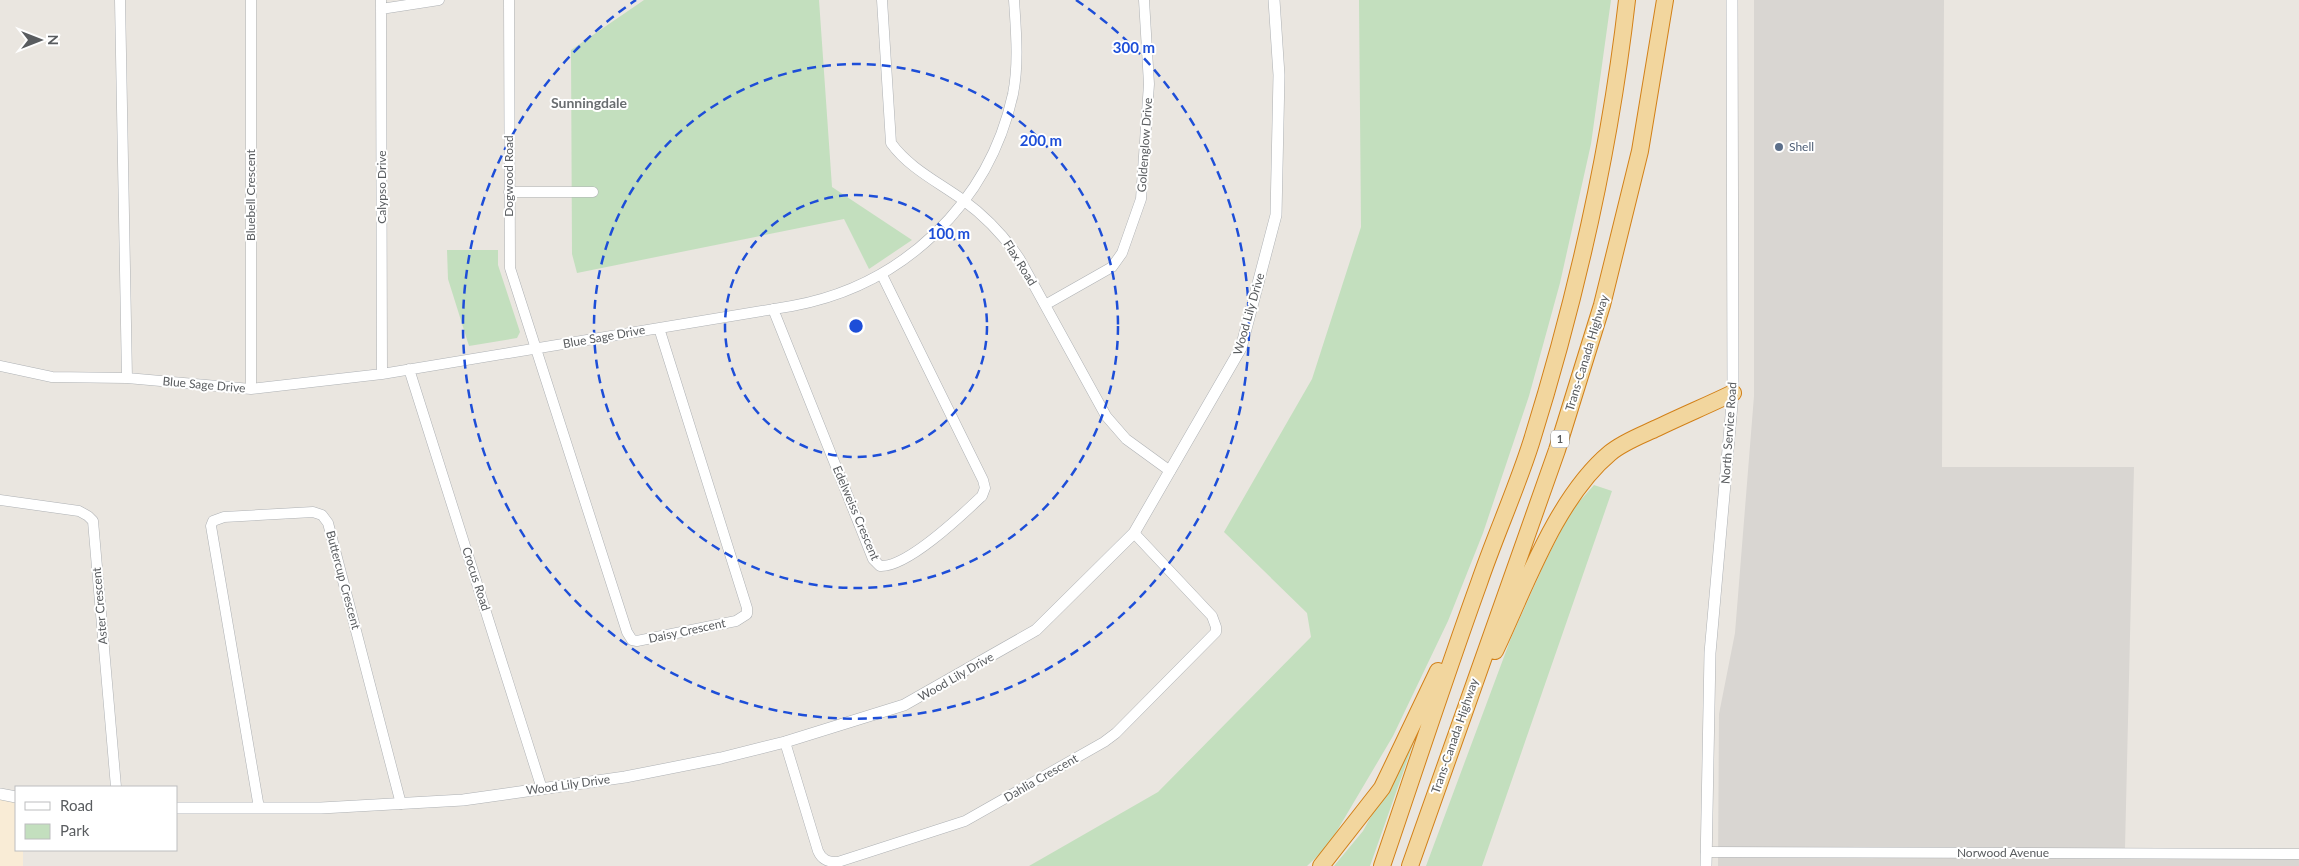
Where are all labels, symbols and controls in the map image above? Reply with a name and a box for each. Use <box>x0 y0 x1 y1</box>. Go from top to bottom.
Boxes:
north arrow <box>15 15 65 65</box>
text: N <box>45 35 62 45</box>
text: 300 m <box>1113 38 1155 56</box>
district label: Sunningdale <box>551 94 628 111</box>
street label: Goldenglow Drive <box>1134 97 1155 193</box>
text: 200 m <box>1020 131 1062 149</box>
street label: Dogwood Road <box>501 135 516 217</box>
place label: Shell <box>1789 139 1814 154</box>
marker: Shell <box>1773 141 1785 153</box>
street label: Bluebell Crescent <box>243 148 258 241</box>
street label: Calypso Drive <box>374 150 389 224</box>
text: 100 m <box>928 224 970 242</box>
street label: Flax Road <box>1001 237 1040 288</box>
street label: Wood Lily Drive <box>1230 271 1267 357</box>
street label: Trans-Canada Highway <box>1562 292 1612 413</box>
centre of rings <box>847 317 865 335</box>
street label: Blue Sage Drive <box>562 322 646 351</box>
street label: Blue Sage Drive <box>162 373 246 396</box>
street label: North Service Road <box>1717 382 1740 484</box>
road number: 1 <box>1551 430 1569 448</box>
street label: Edelweiss Crescent <box>830 463 883 563</box>
street label: Buttercup Crescent <box>323 529 364 632</box>
street label: Crocus Road <box>459 545 494 613</box>
street label: Aster Crescent <box>89 566 110 645</box>
street label: Daisy Crescent <box>647 615 727 646</box>
street label: Wood Lily Drive <box>915 649 996 704</box>
street label: Trans-Canada Highway <box>1428 675 1482 795</box>
street label: Dahlia Crescent <box>1001 750 1081 805</box>
street label: Wood Lily Drive <box>525 771 611 798</box>
legend <box>15 786 178 851</box>
text: Road <box>60 796 93 814</box>
text: Park <box>60 821 90 839</box>
street label: Norwood Avenue <box>1957 845 2049 860</box>

